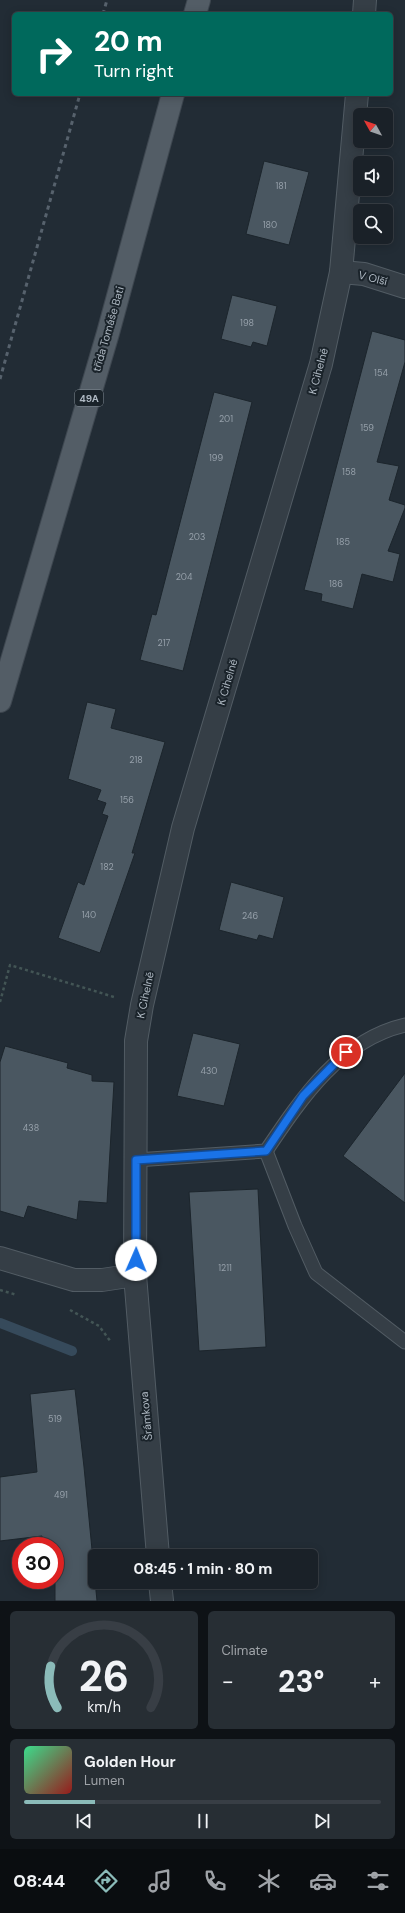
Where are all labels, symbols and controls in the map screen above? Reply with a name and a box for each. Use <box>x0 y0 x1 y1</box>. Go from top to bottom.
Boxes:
text: 20 m <box>94 23 163 60</box>
icon: right <box>28 28 80 80</box>
text: Turn right <box>94 59 174 83</box>
north arrow <box>353 108 393 148</box>
map controls <box>353 108 393 244</box>
button: sound <box>353 156 393 196</box>
house number: 181 <box>276 180 287 192</box>
button: search <box>353 204 393 244</box>
house number: 180 <box>263 219 277 231</box>
street label: V Olší <box>357 268 389 288</box>
street label: třída Tomáše Bati <box>89 285 127 373</box>
house number: 198 <box>240 317 254 329</box>
street label: K Cihelně <box>305 346 331 396</box>
house number: 154 <box>374 367 388 379</box>
road number: 49A <box>75 390 103 406</box>
house number: 201 <box>219 413 233 425</box>
house number: 159 <box>360 422 374 434</box>
house number: 199 <box>209 452 223 464</box>
house number: 158 <box>342 466 356 478</box>
house number: 203 <box>189 531 205 543</box>
house number: 185 <box>336 536 350 548</box>
house number: 204 <box>176 571 193 583</box>
house number: 186 <box>329 578 343 590</box>
house number: 217 <box>158 637 171 649</box>
street label: K Cihelně <box>214 657 240 707</box>
house number: 218 <box>129 754 143 766</box>
house number: 156 <box>120 794 134 806</box>
house number: 182 <box>100 861 114 873</box>
house number: 140 <box>82 909 96 921</box>
house number: 246 <box>242 910 258 922</box>
street label: K Cihelně <box>133 970 157 1020</box>
pin <box>329 1035 363 1069</box>
icon: arrive <box>335 1041 357 1063</box>
house number: 430 <box>201 1065 217 1077</box>
house number: 438 <box>23 1122 39 1134</box>
position arrow <box>115 1239 157 1281</box>
house number: 1211 <box>218 1262 232 1274</box>
street label: Šrámkova <box>137 1391 155 1441</box>
house number: 519 <box>48 1413 62 1425</box>
house number: 491 <box>54 1489 68 1501</box>
speed limit sign: 30 <box>12 1537 64 1589</box>
text: 08:45 · 1 min · 80 m <box>134 1559 272 1579</box>
text: Climate <box>222 1642 268 1659</box>
text: 26 <box>79 1650 129 1704</box>
text: 23° <box>278 1662 324 1701</box>
text: − <box>222 1667 234 1696</box>
text: + <box>369 1667 381 1696</box>
text: km/h <box>87 1698 121 1716</box>
text: Golden Hour <box>84 1752 176 1772</box>
text: Lumen <box>84 1772 125 1789</box>
icon: previous <box>73 1810 95 1832</box>
icon: pause <box>192 1810 214 1832</box>
icon: next <box>311 1810 333 1832</box>
icon: directions <box>92 1867 120 1895</box>
icon: music <box>146 1867 174 1895</box>
icon: phone <box>201 1867 229 1895</box>
icon: climate <box>255 1867 283 1895</box>
icon: car <box>309 1867 337 1895</box>
icon: filters <box>364 1867 392 1895</box>
text: 08:44 <box>13 1869 65 1893</box>

